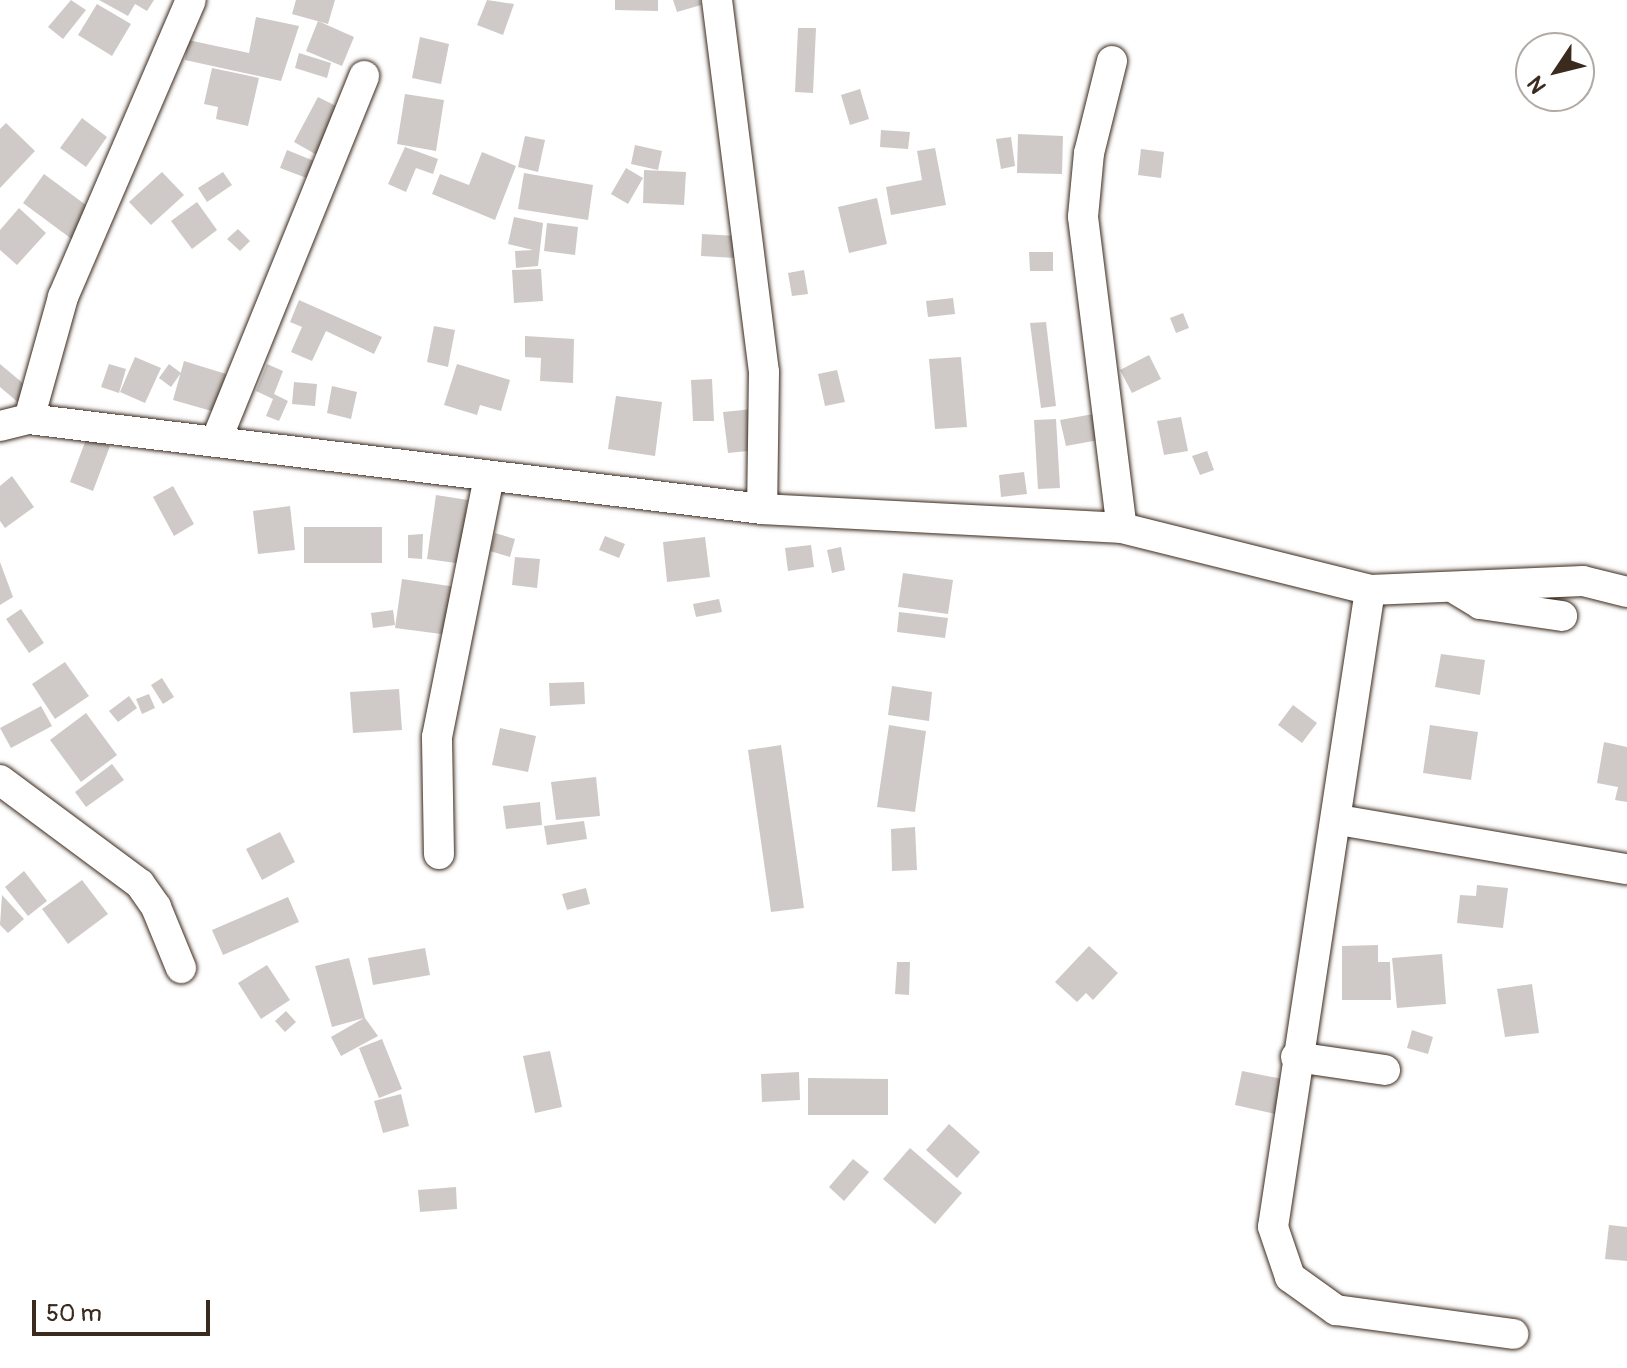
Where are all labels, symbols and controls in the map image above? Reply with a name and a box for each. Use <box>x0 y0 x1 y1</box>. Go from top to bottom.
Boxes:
north arrow <box>1515 32 1595 112</box>
text: N <box>1521 70 1553 99</box>
scale bar <box>36 1284 214 1334</box>
text: 50 m <box>46 1299 102 1328</box>

